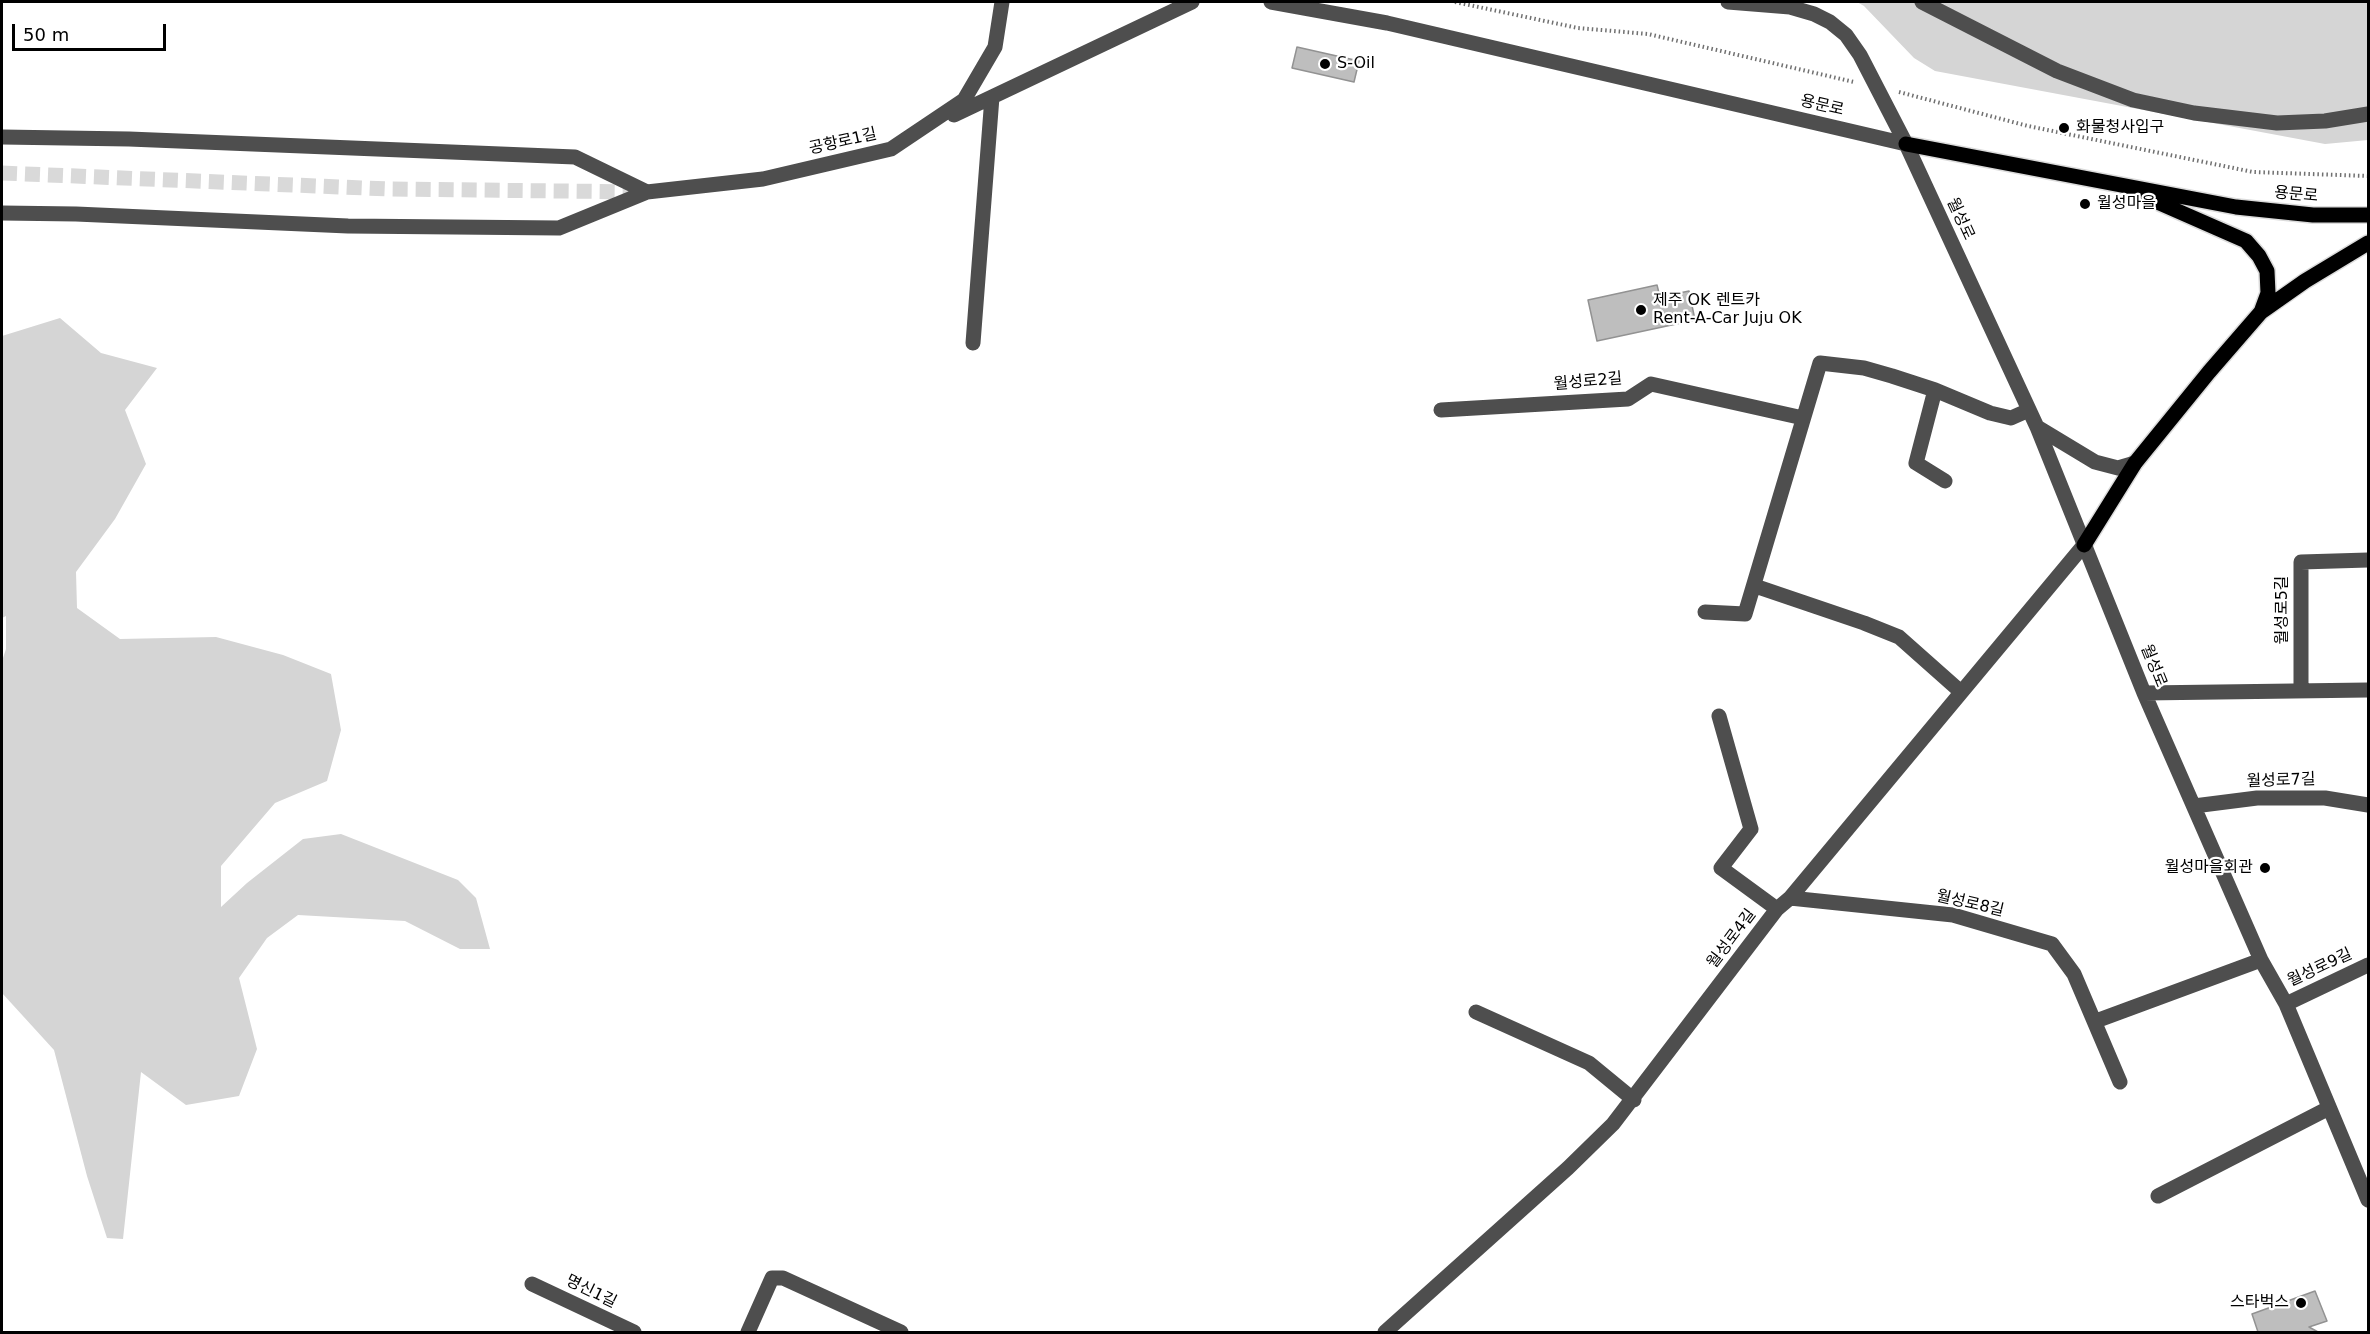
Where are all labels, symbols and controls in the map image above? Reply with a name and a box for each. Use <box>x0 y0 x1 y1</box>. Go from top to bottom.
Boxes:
scale bar <box>15 12 170 50</box>
text: 50 m <box>23 24 69 45</box>
place label: S-Oil <box>1337 54 1375 74</box>
marker: S-Oil <box>1318 57 1332 71</box>
street label: 용문로 <box>1798 92 1846 120</box>
place label: 화물청사입구 <box>2076 118 2164 138</box>
marker: 화물청사입구 <box>2057 121 2071 135</box>
street label: 공항로1길 <box>807 125 879 159</box>
street label: 용문로 <box>2273 184 2319 206</box>
place label: 월성마을 <box>2097 194 2156 214</box>
street label: 월성로 <box>1942 195 1978 243</box>
marker: 월성마을 <box>2078 197 2092 211</box>
place label: 제주 OK 렌트카 Rent-A-Car Juju OK <box>1653 291 1802 329</box>
marker: 제주 OK 렌트카 Rent-A-Car Juju OK <box>1634 303 1648 317</box>
street label: 월성로2길 <box>1553 369 1623 395</box>
street label: 월성로5길 <box>2273 575 2293 645</box>
street label: 월성로 <box>2136 642 2170 690</box>
street label: 월성로7길 <box>2246 770 2316 792</box>
place label: 월성마을회관 <box>2165 858 2253 878</box>
marker: 월성마을회관 <box>2258 861 2272 875</box>
street label: 월성로8길 <box>1934 887 2006 921</box>
street label: 월성로4길 <box>1704 906 1760 972</box>
street label: 월성로9길 <box>2285 945 2355 991</box>
street label: 명신1길 <box>562 1271 620 1313</box>
place label: 스타벅스 <box>2230 1293 2289 1313</box>
marker: 스타벅스 <box>2294 1296 2308 1310</box>

